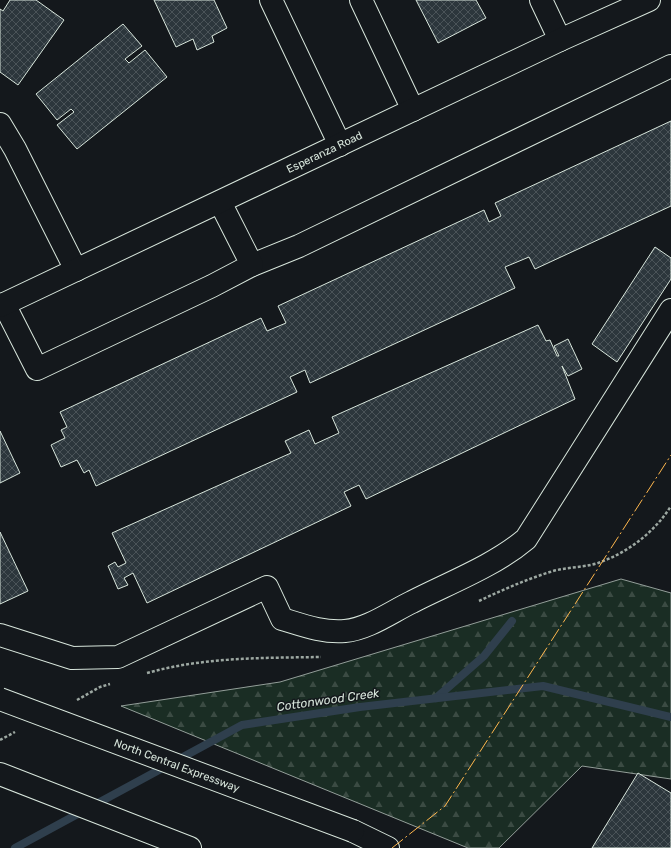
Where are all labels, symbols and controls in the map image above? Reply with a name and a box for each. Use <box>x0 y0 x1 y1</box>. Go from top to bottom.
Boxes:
street label: Esperanza Road <box>284 128 364 176</box>
water label: Cottonwood Creek <box>276 686 381 714</box>
street label: North Central Expressway <box>112 736 242 795</box>

